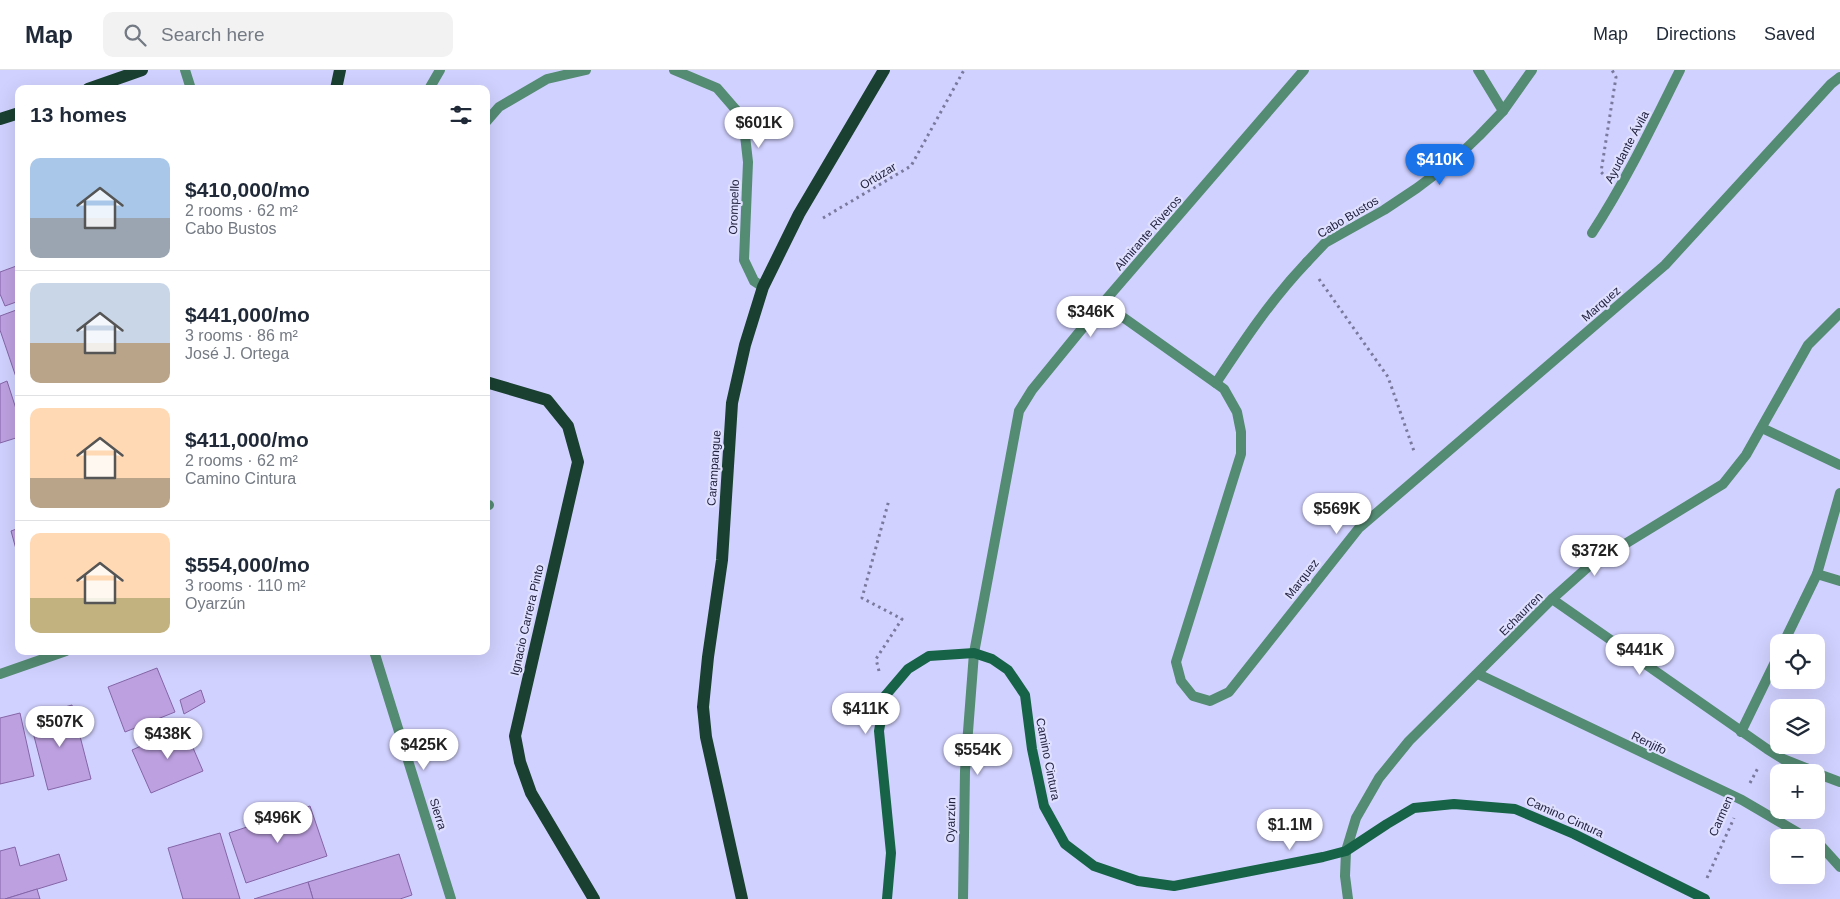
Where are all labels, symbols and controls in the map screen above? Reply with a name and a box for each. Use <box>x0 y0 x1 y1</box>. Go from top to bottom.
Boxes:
search box <box>103 12 453 57</box>
text: Map <box>25 21 73 48</box>
icon: search <box>121 21 149 49</box>
text: Search here <box>161 24 265 45</box>
text: Map <box>1593 24 1628 44</box>
text: Directions <box>1656 24 1736 44</box>
text: Saved <box>1764 24 1815 44</box>
icon: filters <box>447 101 475 129</box>
text: 13 homes <box>30 103 127 126</box>
pin: $601K <box>724 106 794 149</box>
street label: Ayudante Ávila <box>1601 108 1652 186</box>
text: $601K <box>735 114 783 131</box>
pin: $410K <box>1405 144 1475 186</box>
text: $410K <box>1416 151 1464 168</box>
street label: Ortúzar <box>857 160 899 192</box>
icon: home <box>70 178 130 238</box>
text: $410,000/mo <box>185 178 310 201</box>
street label: Orompello <box>726 179 742 235</box>
street label: Almirante Riveros <box>1112 193 1184 273</box>
street label: Cabo Bustos <box>1315 193 1381 241</box>
text: 2 rooms · 62 m² <box>185 202 298 219</box>
text: Cabo Bustos <box>185 220 277 237</box>
street label: Marquez <box>1579 283 1623 325</box>
pin: $346K <box>1056 296 1126 338</box>
icon: home <box>70 303 130 363</box>
text: $441,000/mo <box>185 303 310 326</box>
text: $346K <box>1067 303 1115 320</box>
text: 3 rooms · 86 m² <box>185 327 298 344</box>
text: José J. Ortega <box>185 345 289 362</box>
icon: home <box>70 428 130 488</box>
text: $411,000/mo <box>185 428 309 451</box>
street label: Carampangue <box>704 429 724 506</box>
text: 2 rooms · 62 m² <box>185 452 298 469</box>
text: Camino Cintura <box>185 470 296 487</box>
pin: $569K <box>1302 492 1372 535</box>
text: $569K <box>1313 500 1361 517</box>
pin: $372K <box>1560 534 1630 577</box>
text: $372K <box>1571 542 1619 559</box>
icon: home <box>70 553 130 613</box>
text: $554,000/mo <box>185 553 310 576</box>
street label: Marquez <box>1282 556 1322 602</box>
street label: Ignacio Carrera Pinto <box>507 563 547 677</box>
text: 3 rooms · 110 m² <box>185 577 306 594</box>
street label: Echaurren <box>1496 589 1546 639</box>
text: Oyarzún <box>185 595 245 612</box>
pin: $441K <box>1605 634 1675 676</box>
map controls <box>1770 634 1825 884</box>
button: locate <box>1770 634 1825 689</box>
text: $441K <box>1616 641 1664 658</box>
pin: $411K <box>831 692 901 735</box>
button: layers <box>1770 699 1825 754</box>
text: $411K <box>843 700 889 717</box>
pin: $507K <box>25 706 95 748</box>
text: $507K <box>36 713 84 730</box>
street label: Camino Cintura <box>1033 717 1063 802</box>
pin: $438K <box>133 718 203 760</box>
text: $438K <box>144 725 192 742</box>
pin: $425K <box>389 728 459 771</box>
street label: Renjifo <box>1629 729 1669 758</box>
pin: $554K <box>943 734 1013 776</box>
text: $425K <box>400 736 448 753</box>
text: $554K <box>954 741 1002 758</box>
button: + <box>1770 764 1825 819</box>
street label: Camino Cintura <box>1524 794 1606 840</box>
street label: Carmen <box>1706 794 1736 838</box>
street label: Sierra <box>427 797 449 832</box>
street label: Oyarzún <box>944 797 958 843</box>
pin: $496K <box>243 802 313 844</box>
pin: $1.1M <box>1255 808 1325 851</box>
text: $496K <box>254 809 302 826</box>
text: $1.1M <box>1268 816 1312 833</box>
button: − <box>1770 829 1825 884</box>

